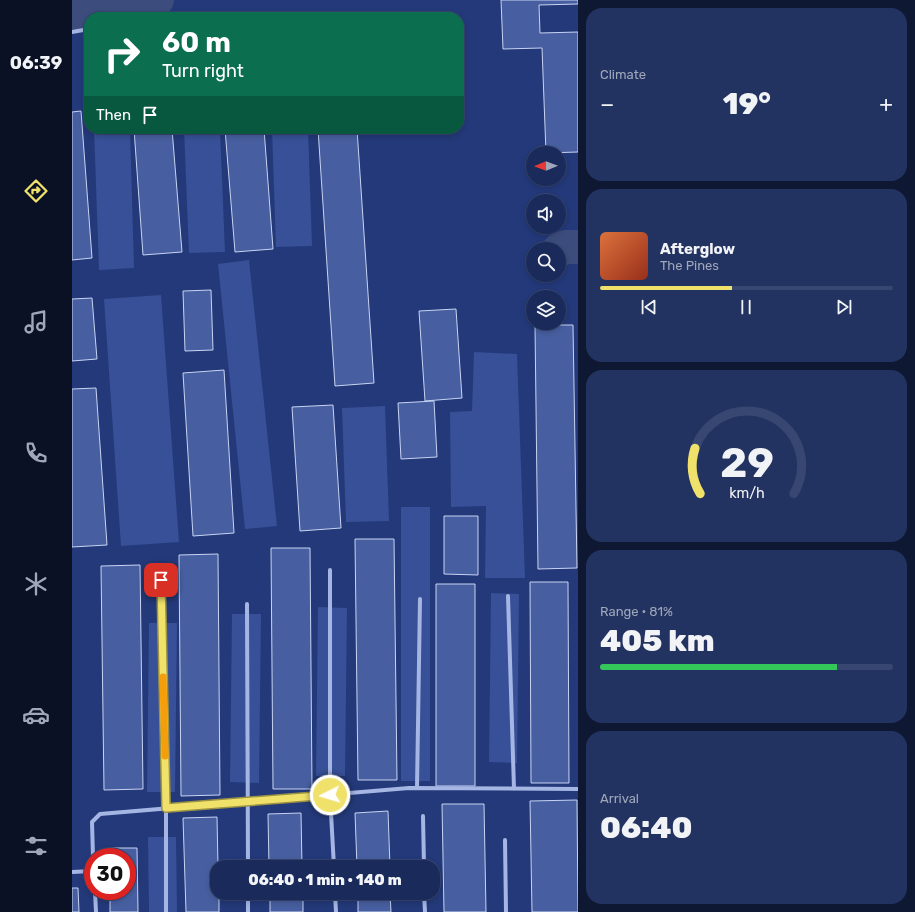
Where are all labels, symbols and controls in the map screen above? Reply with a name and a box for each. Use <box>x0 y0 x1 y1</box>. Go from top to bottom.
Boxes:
text: 60 m <box>162 26 231 59</box>
icon: right <box>96 28 148 80</box>
text: 06:39 <box>10 52 62 74</box>
text: Turn right <box>162 60 244 82</box>
text: Climate <box>600 67 646 82</box>
text: 19° <box>723 86 771 122</box>
text: − <box>600 91 614 118</box>
text: + <box>879 91 893 118</box>
icon: arrive <box>139 104 161 126</box>
text: Then <box>96 106 131 124</box>
north arrow <box>526 146 566 186</box>
map controls <box>526 146 566 330</box>
icon: directions <box>22 177 50 205</box>
button: sound <box>526 194 566 234</box>
text: Afterglow <box>660 240 735 258</box>
button: search <box>526 242 566 282</box>
text: The Pines <box>660 258 719 273</box>
button: layers <box>526 290 566 330</box>
icon: previous <box>638 296 660 318</box>
icon: pause <box>735 296 757 318</box>
icon: next <box>833 296 855 318</box>
icon: music <box>22 308 50 336</box>
text: 29 <box>720 438 773 487</box>
icon: phone <box>22 439 50 467</box>
text: km/h <box>729 485 764 502</box>
pin <box>144 563 178 597</box>
icon: arrive <box>150 569 172 591</box>
icon: climate <box>22 570 50 598</box>
text: Range · 81% <box>600 604 673 619</box>
text: 405 km <box>600 623 715 659</box>
icon: car <box>22 701 50 729</box>
position arrow <box>309 774 351 816</box>
text: Arrival <box>600 791 639 806</box>
text: 06:40 <box>600 810 693 846</box>
icon: filters <box>22 832 50 860</box>
speed limit sign: 30 <box>84 848 136 900</box>
text: 06:40 · 1 min · 140 m <box>248 871 402 889</box>

